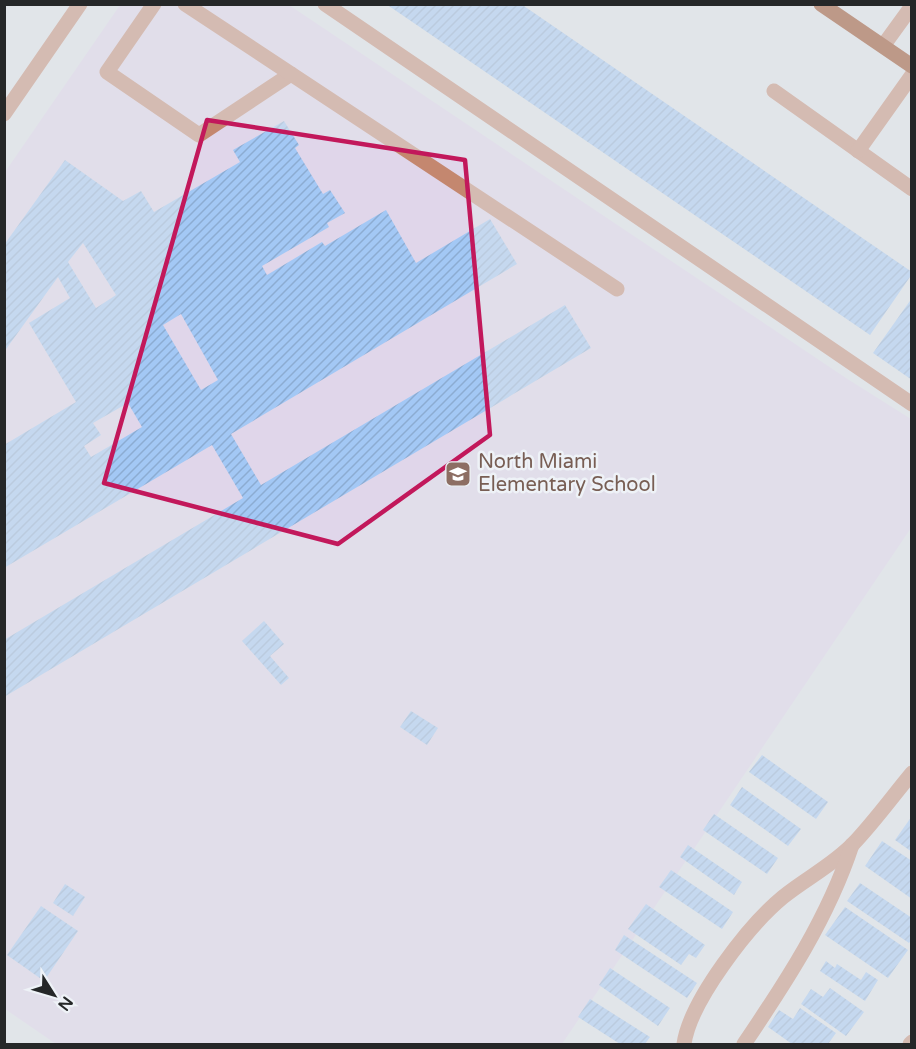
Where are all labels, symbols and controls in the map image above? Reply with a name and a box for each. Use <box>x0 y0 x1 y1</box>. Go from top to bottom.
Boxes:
place label: North Miami Elementary School <box>478 450 656 497</box>
school or university icon: North Miami Elementary School <box>443 459 473 489</box>
north arrow <box>24 965 84 1025</box>
text: N <box>53 992 77 1015</box>

